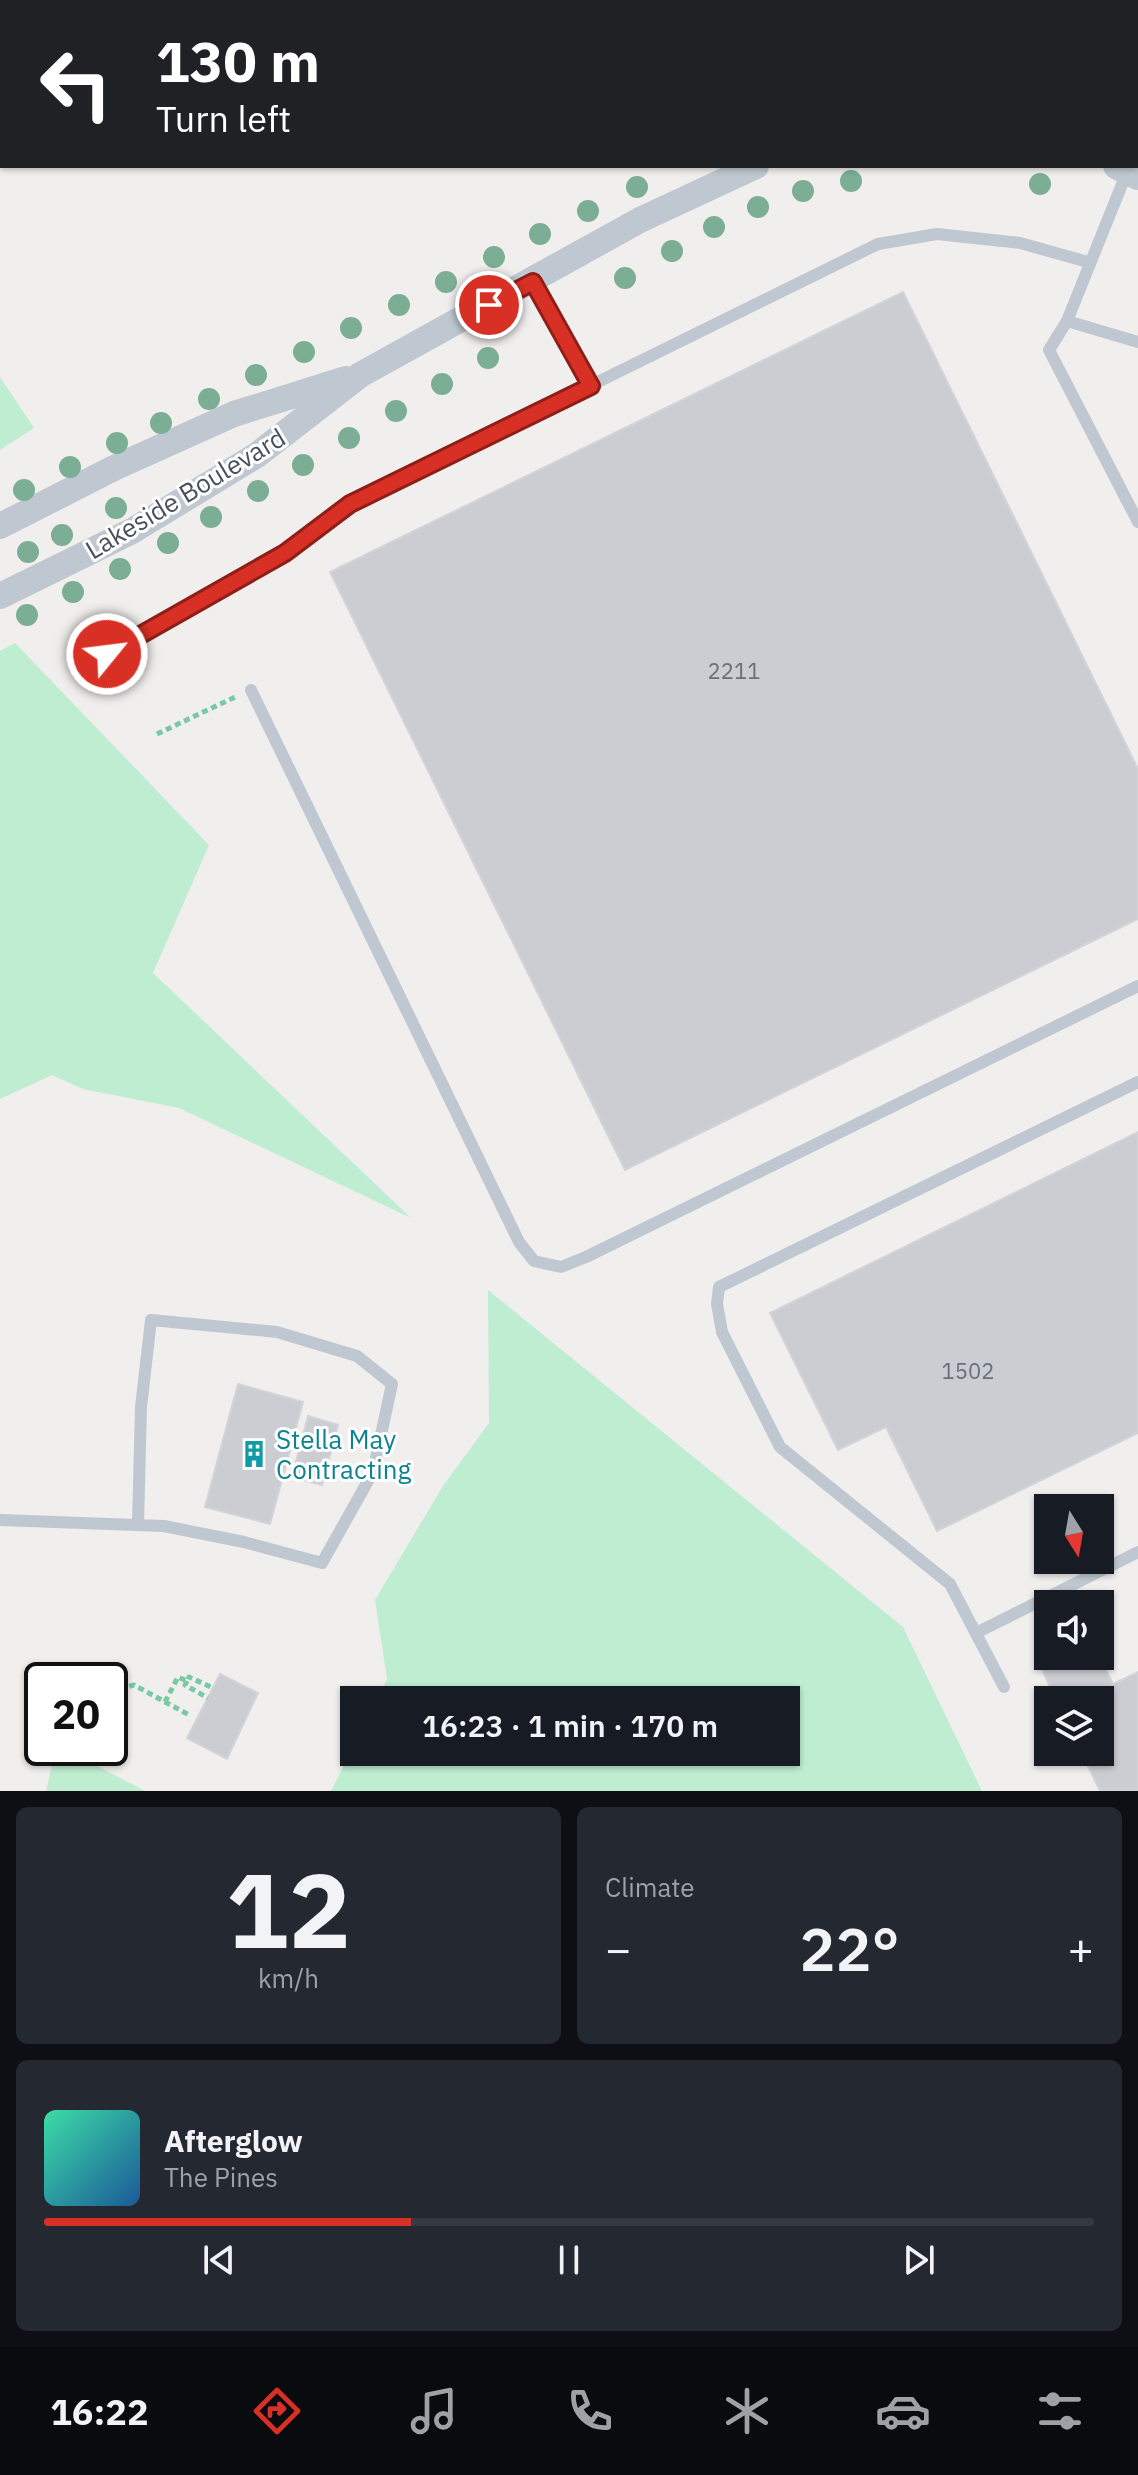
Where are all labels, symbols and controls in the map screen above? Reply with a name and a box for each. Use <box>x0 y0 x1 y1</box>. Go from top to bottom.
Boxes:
text: 130 m <box>156 25 320 97</box>
icon: left <box>24 32 128 136</box>
text: Turn left <box>156 95 291 142</box>
pin <box>455 271 523 339</box>
icon: arrive <box>467 283 511 327</box>
street label: Lakeside Boulevard <box>79 420 291 566</box>
position arrow <box>65 612 149 696</box>
house number: 2211 <box>708 656 760 685</box>
house number: 1502 <box>942 1356 994 1385</box>
place label: Stella May Contracting <box>276 1422 411 1486</box>
building icon: Stella May Contracting <box>239 1439 269 1469</box>
north arrow <box>1034 1494 1114 1574</box>
map controls <box>1034 1494 1114 1766</box>
button: sound <box>1034 1590 1114 1670</box>
speed limit sign: 20 <box>24 1662 128 1766</box>
button: layers <box>1034 1686 1114 1766</box>
text: 16:23 · 1 min · 170 m <box>422 1706 718 1745</box>
text: 12 <box>226 1841 351 1977</box>
text: Climate <box>605 1870 695 1904</box>
text: 22° <box>799 1909 900 1988</box>
text: − <box>605 1920 631 1977</box>
text: + <box>1068 1920 1094 1977</box>
text: km/h <box>258 1961 319 1995</box>
text: Afterglow <box>164 2121 303 2160</box>
text: The Pines <box>164 2160 278 2194</box>
icon: previous <box>197 2238 241 2282</box>
icon: pause <box>547 2238 591 2282</box>
icon: next <box>897 2238 941 2282</box>
icon: directions <box>249 2383 305 2439</box>
icon: music <box>406 2383 462 2439</box>
icon: phone <box>562 2383 618 2439</box>
icon: climate <box>719 2383 775 2439</box>
icon: car <box>875 2383 931 2439</box>
icon: filters <box>1032 2383 1088 2439</box>
text: 16:22 <box>50 2388 149 2435</box>

